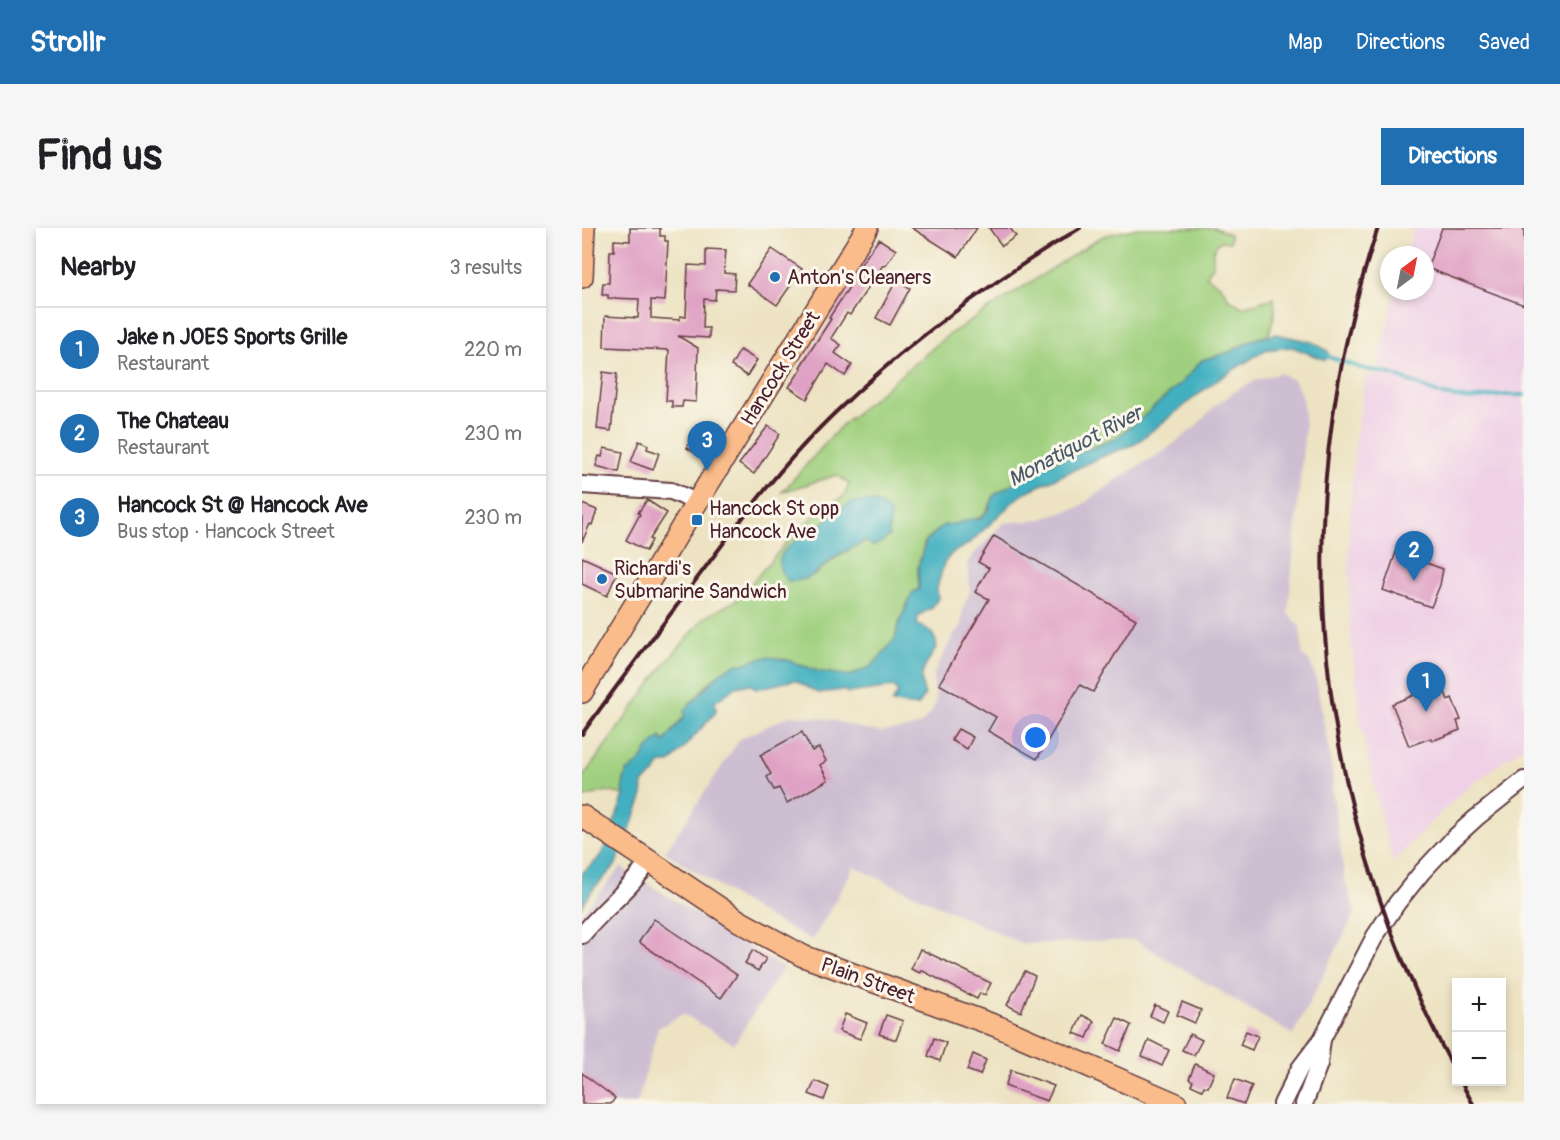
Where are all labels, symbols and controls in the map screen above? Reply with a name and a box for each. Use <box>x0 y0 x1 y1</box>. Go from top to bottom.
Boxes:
text: Strollr <box>30 25 105 60</box>
text: Map <box>1288 29 1323 56</box>
text: Directions <box>1356 29 1445 56</box>
text: Saved <box>1478 29 1530 56</box>
button: Directions <box>1381 128 1524 185</box>
text: Find us <box>36 130 162 182</box>
north arrow <box>1380 246 1434 300</box>
text: Nearby <box>60 251 136 283</box>
text: 3 results <box>450 255 522 280</box>
place label: Anton's Cleaners <box>787 265 931 290</box>
marker: Anton's Cleaners <box>768 270 782 284</box>
street label: Hancock Street <box>735 305 826 430</box>
text: Jake n JOES Sports Grille <box>117 323 347 351</box>
text: 1 <box>76 337 83 362</box>
text: 220 m <box>464 337 522 362</box>
text: Restaurant <box>117 351 209 376</box>
water label: Monatiquot River <box>1004 399 1149 493</box>
text: The Chateau <box>117 407 229 435</box>
text: 2 <box>74 421 85 446</box>
text: 230 m <box>465 421 522 446</box>
pin: 3 <box>688 422 726 471</box>
text: Restaurant <box>117 435 209 460</box>
text: Hancock St @ Hancock Ave <box>117 491 368 519</box>
place label: Hancock St opp Hancock Ave <box>709 496 839 544</box>
text: 3 <box>74 505 85 530</box>
text: 230 m <box>465 505 522 530</box>
marker: Hancock St opp Hancock Ave <box>690 513 704 527</box>
text: Bus stop · Hancock Street <box>117 519 335 544</box>
pin: 2 <box>1394 532 1434 581</box>
place label: Richardi's Submarine Sandwich <box>614 556 787 604</box>
marker: Richardi's Submarine Sandwich <box>595 572 609 586</box>
pin: 1 <box>1406 662 1446 712</box>
your location <box>1021 723 1050 752</box>
street label: Plain Street <box>817 952 919 1009</box>
map controls <box>1452 978 1506 1086</box>
button: + <box>1452 978 1506 1032</box>
button: − <box>1452 1032 1506 1086</box>

